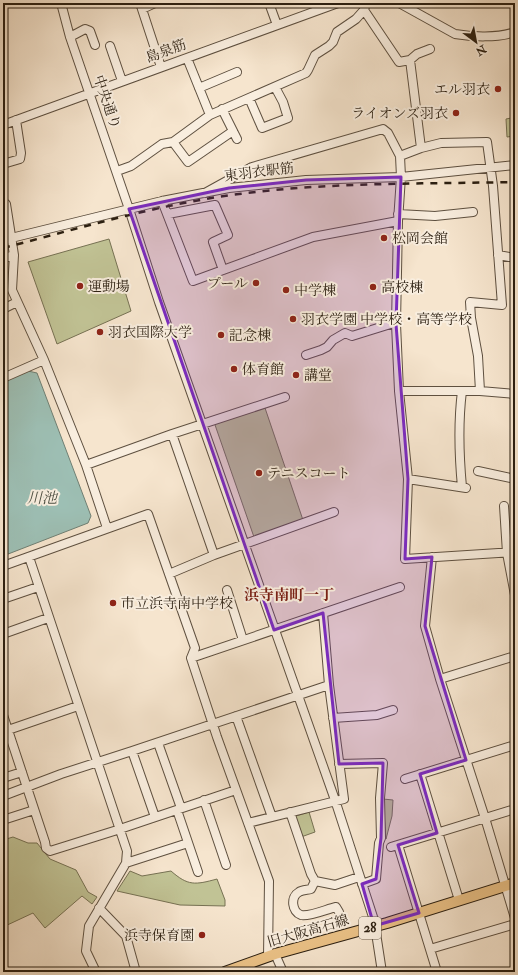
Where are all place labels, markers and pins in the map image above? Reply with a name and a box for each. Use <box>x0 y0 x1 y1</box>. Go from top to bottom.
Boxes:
place label: エル羽衣 <box>434 81 490 98</box>
marker: エル羽衣 <box>493 84 503 94</box>
place label: ライオンズ羽衣 <box>351 105 448 122</box>
marker: ライオンズ羽衣 <box>451 108 461 118</box>
place label: 松岡会館 <box>392 230 448 247</box>
marker: 松岡会館 <box>379 233 389 243</box>
place label: プール <box>207 275 248 292</box>
place label: 運動場 <box>88 278 130 295</box>
marker: プール <box>251 278 261 288</box>
place label: 高校棟 <box>381 279 423 296</box>
marker: 運動場 <box>75 281 85 291</box>
place label: 中学棟 <box>294 282 336 299</box>
marker: 高校棟 <box>368 282 378 292</box>
marker: 中学棟 <box>281 285 291 295</box>
place label: 羽衣学園 中学校・高等学校 <box>301 311 472 328</box>
marker: 羽衣学園 中学校・高等学校 <box>288 314 298 324</box>
place label: 羽衣国際大学 <box>108 324 192 341</box>
marker: 羽衣国際大学 <box>95 327 105 337</box>
place label: 記念棟 <box>229 327 271 344</box>
marker: 記念棟 <box>216 330 226 340</box>
place label: 体育館 <box>242 361 284 378</box>
marker: 体育館 <box>229 364 239 374</box>
place label: 講堂 <box>304 367 332 384</box>
marker: 講堂 <box>291 370 301 380</box>
place label: テニスコート <box>267 465 350 482</box>
marker: テニスコート <box>254 468 264 478</box>
place label: 市立浜寺南中学校 <box>121 595 233 612</box>
marker: 市立浜寺南中学校 <box>108 598 118 608</box>
place label: 浜寺保育園 <box>124 927 194 944</box>
marker: 浜寺保育園 <box>197 930 207 940</box>

